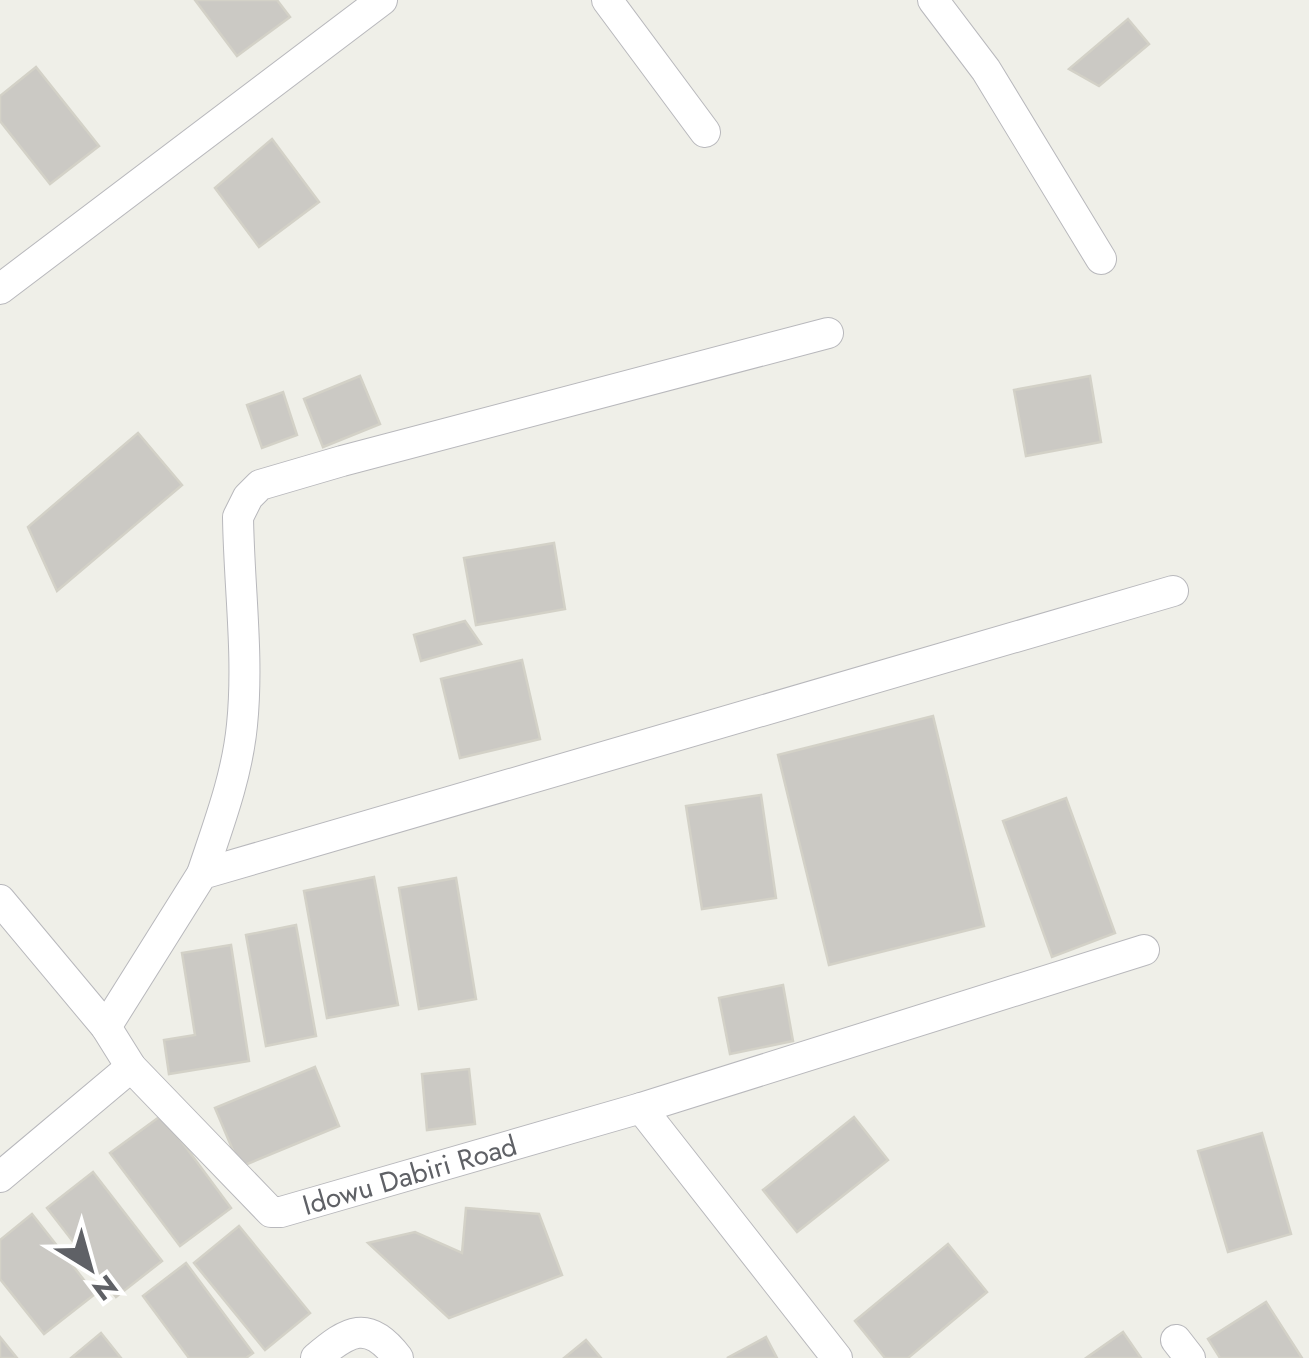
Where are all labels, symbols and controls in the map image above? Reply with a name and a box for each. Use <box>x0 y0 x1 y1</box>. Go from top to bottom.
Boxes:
street label: Idowu Dabiri Road <box>298 1124 522 1225</box>
north arrow <box>40 1218 140 1318</box>
text: N <box>84 1265 126 1311</box>

